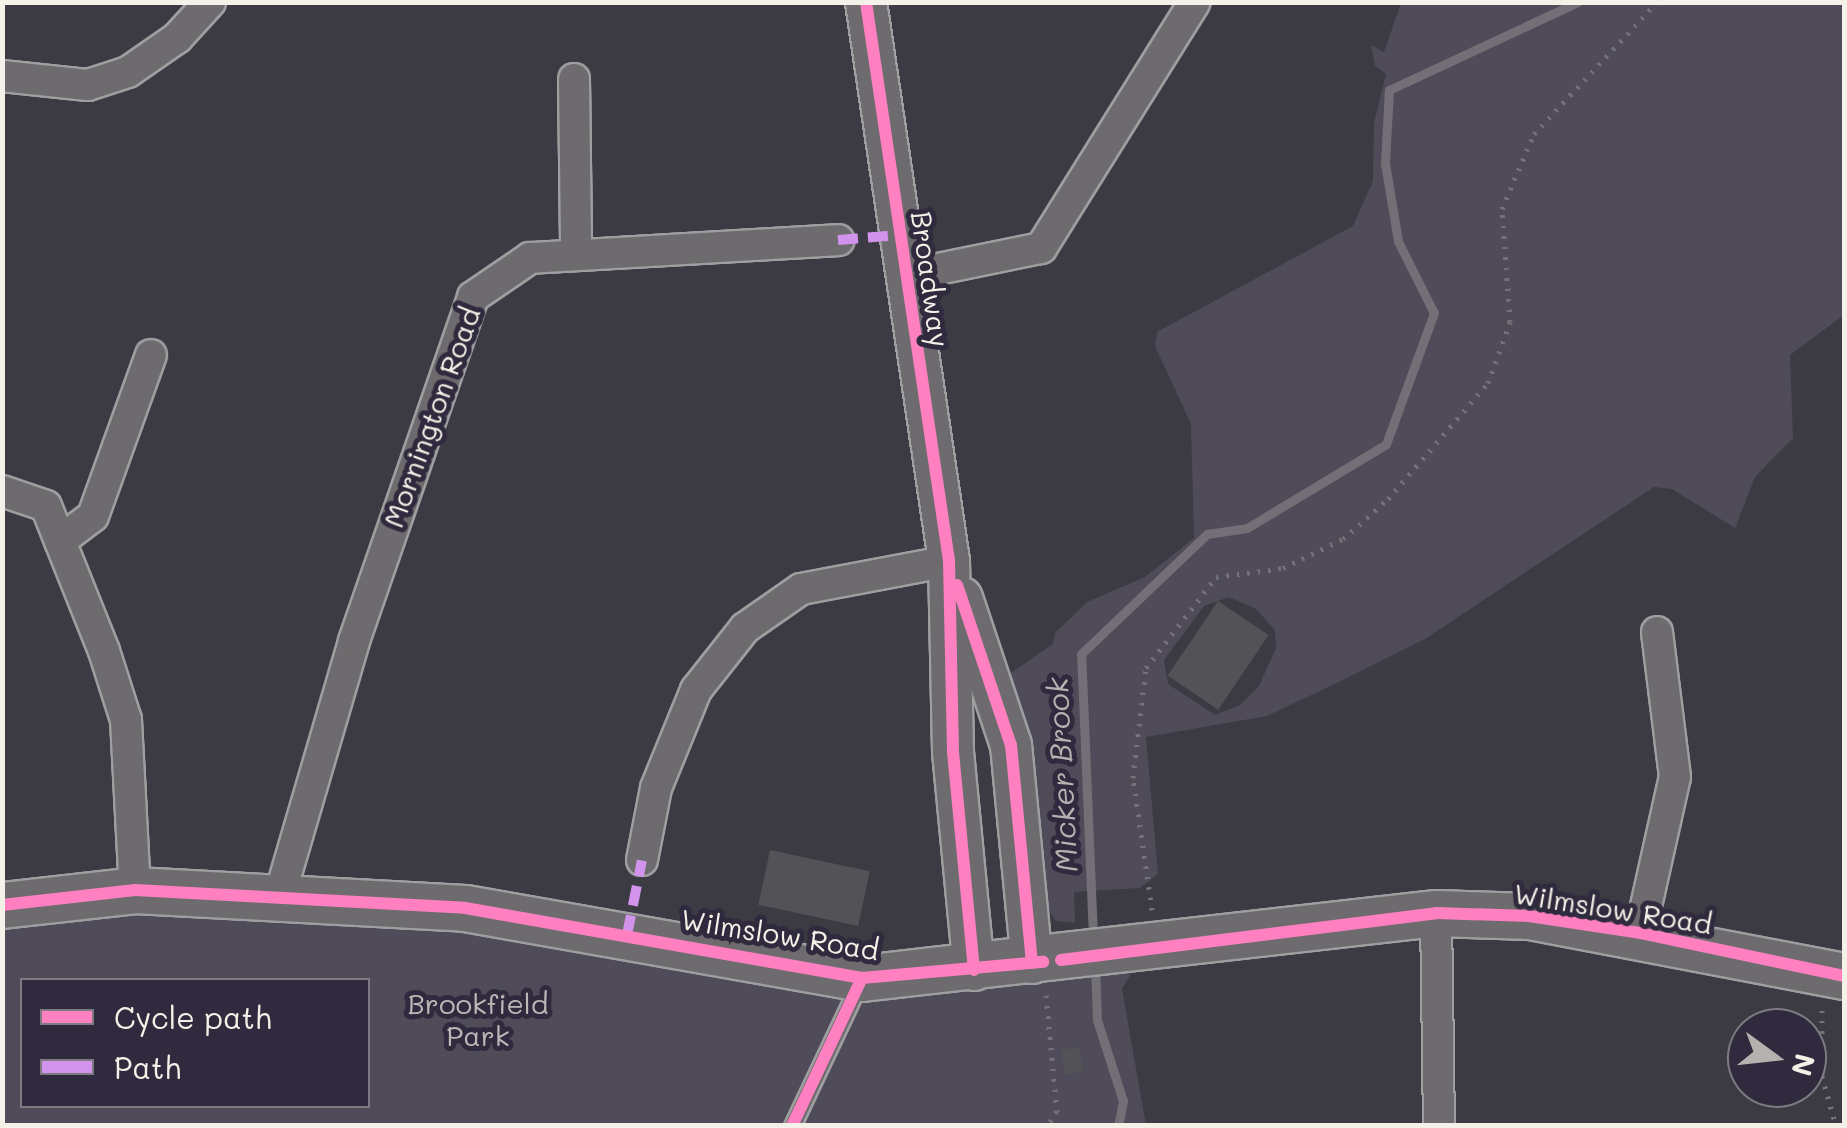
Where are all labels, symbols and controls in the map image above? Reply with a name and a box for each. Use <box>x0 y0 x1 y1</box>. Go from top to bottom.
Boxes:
street label: Broadway <box>905 209 957 349</box>
street label: Mornington Road <box>376 302 486 532</box>
water label: Micker Brook <box>1038 677 1084 873</box>
street label: Wilmslow Road <box>1512 876 1714 940</box>
street label: Wilmslow Road <box>679 902 881 966</box>
legend <box>20 978 370 1108</box>
park label: Brookfield Park <box>407 986 549 1052</box>
text: Cycle path <box>114 997 272 1037</box>
north arrow <box>1727 1008 1827 1108</box>
text: Path <box>114 1047 181 1087</box>
text: N <box>1784 1050 1824 1080</box>

